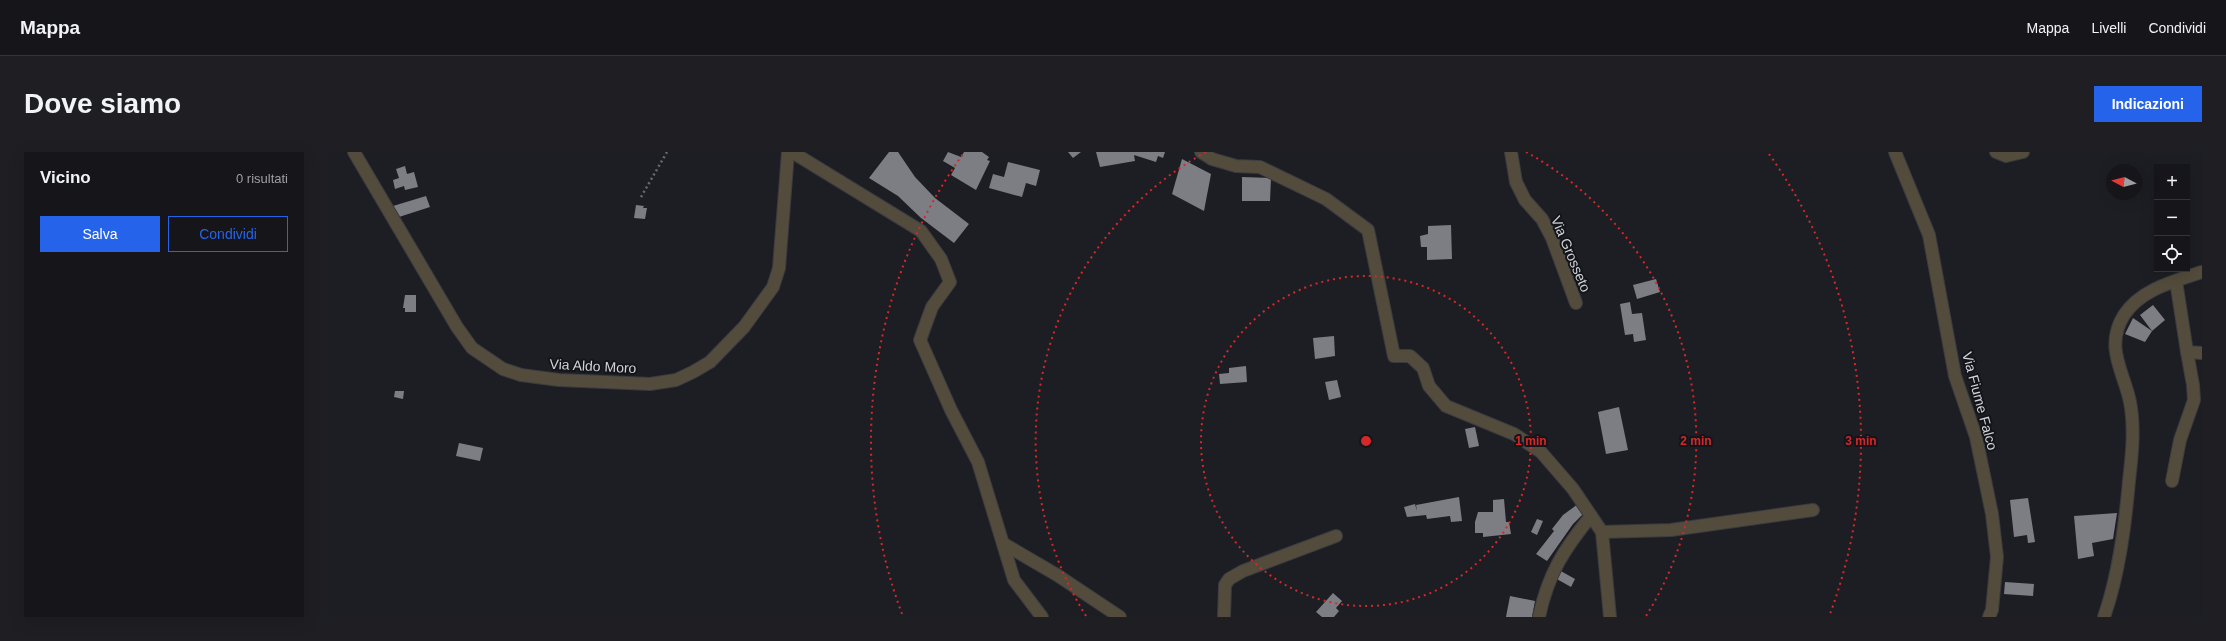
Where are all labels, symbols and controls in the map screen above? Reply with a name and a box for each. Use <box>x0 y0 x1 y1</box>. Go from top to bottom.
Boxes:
text: Mappa <box>20 17 80 38</box>
text: Mappa <box>2027 20 2069 36</box>
text: Livelli <box>2091 20 2126 36</box>
text: Condividi <box>2148 20 2206 36</box>
button: Indicazioni <box>2094 86 2202 122</box>
text: Dove siamo <box>24 88 181 119</box>
north arrow <box>2106 164 2142 200</box>
map controls <box>2154 164 2190 272</box>
button: + <box>2154 164 2190 200</box>
text: Vicino <box>40 168 91 187</box>
text: 0 risultati <box>236 171 288 186</box>
button: − <box>2154 200 2190 236</box>
street label: Via Grosseto <box>1548 214 1594 294</box>
button: Salva <box>40 216 160 252</box>
button: Condividi <box>168 216 288 252</box>
button: locate <box>2154 236 2190 272</box>
street label: Via Fiume Falco <box>1959 350 2001 452</box>
street label: Via Aldo Moro <box>549 356 637 376</box>
centre of rings <box>1359 434 1373 448</box>
text: 1 min <box>1515 434 1547 448</box>
text: 2 min <box>1680 434 1712 448</box>
text: 3 min <box>1845 434 1877 448</box>

